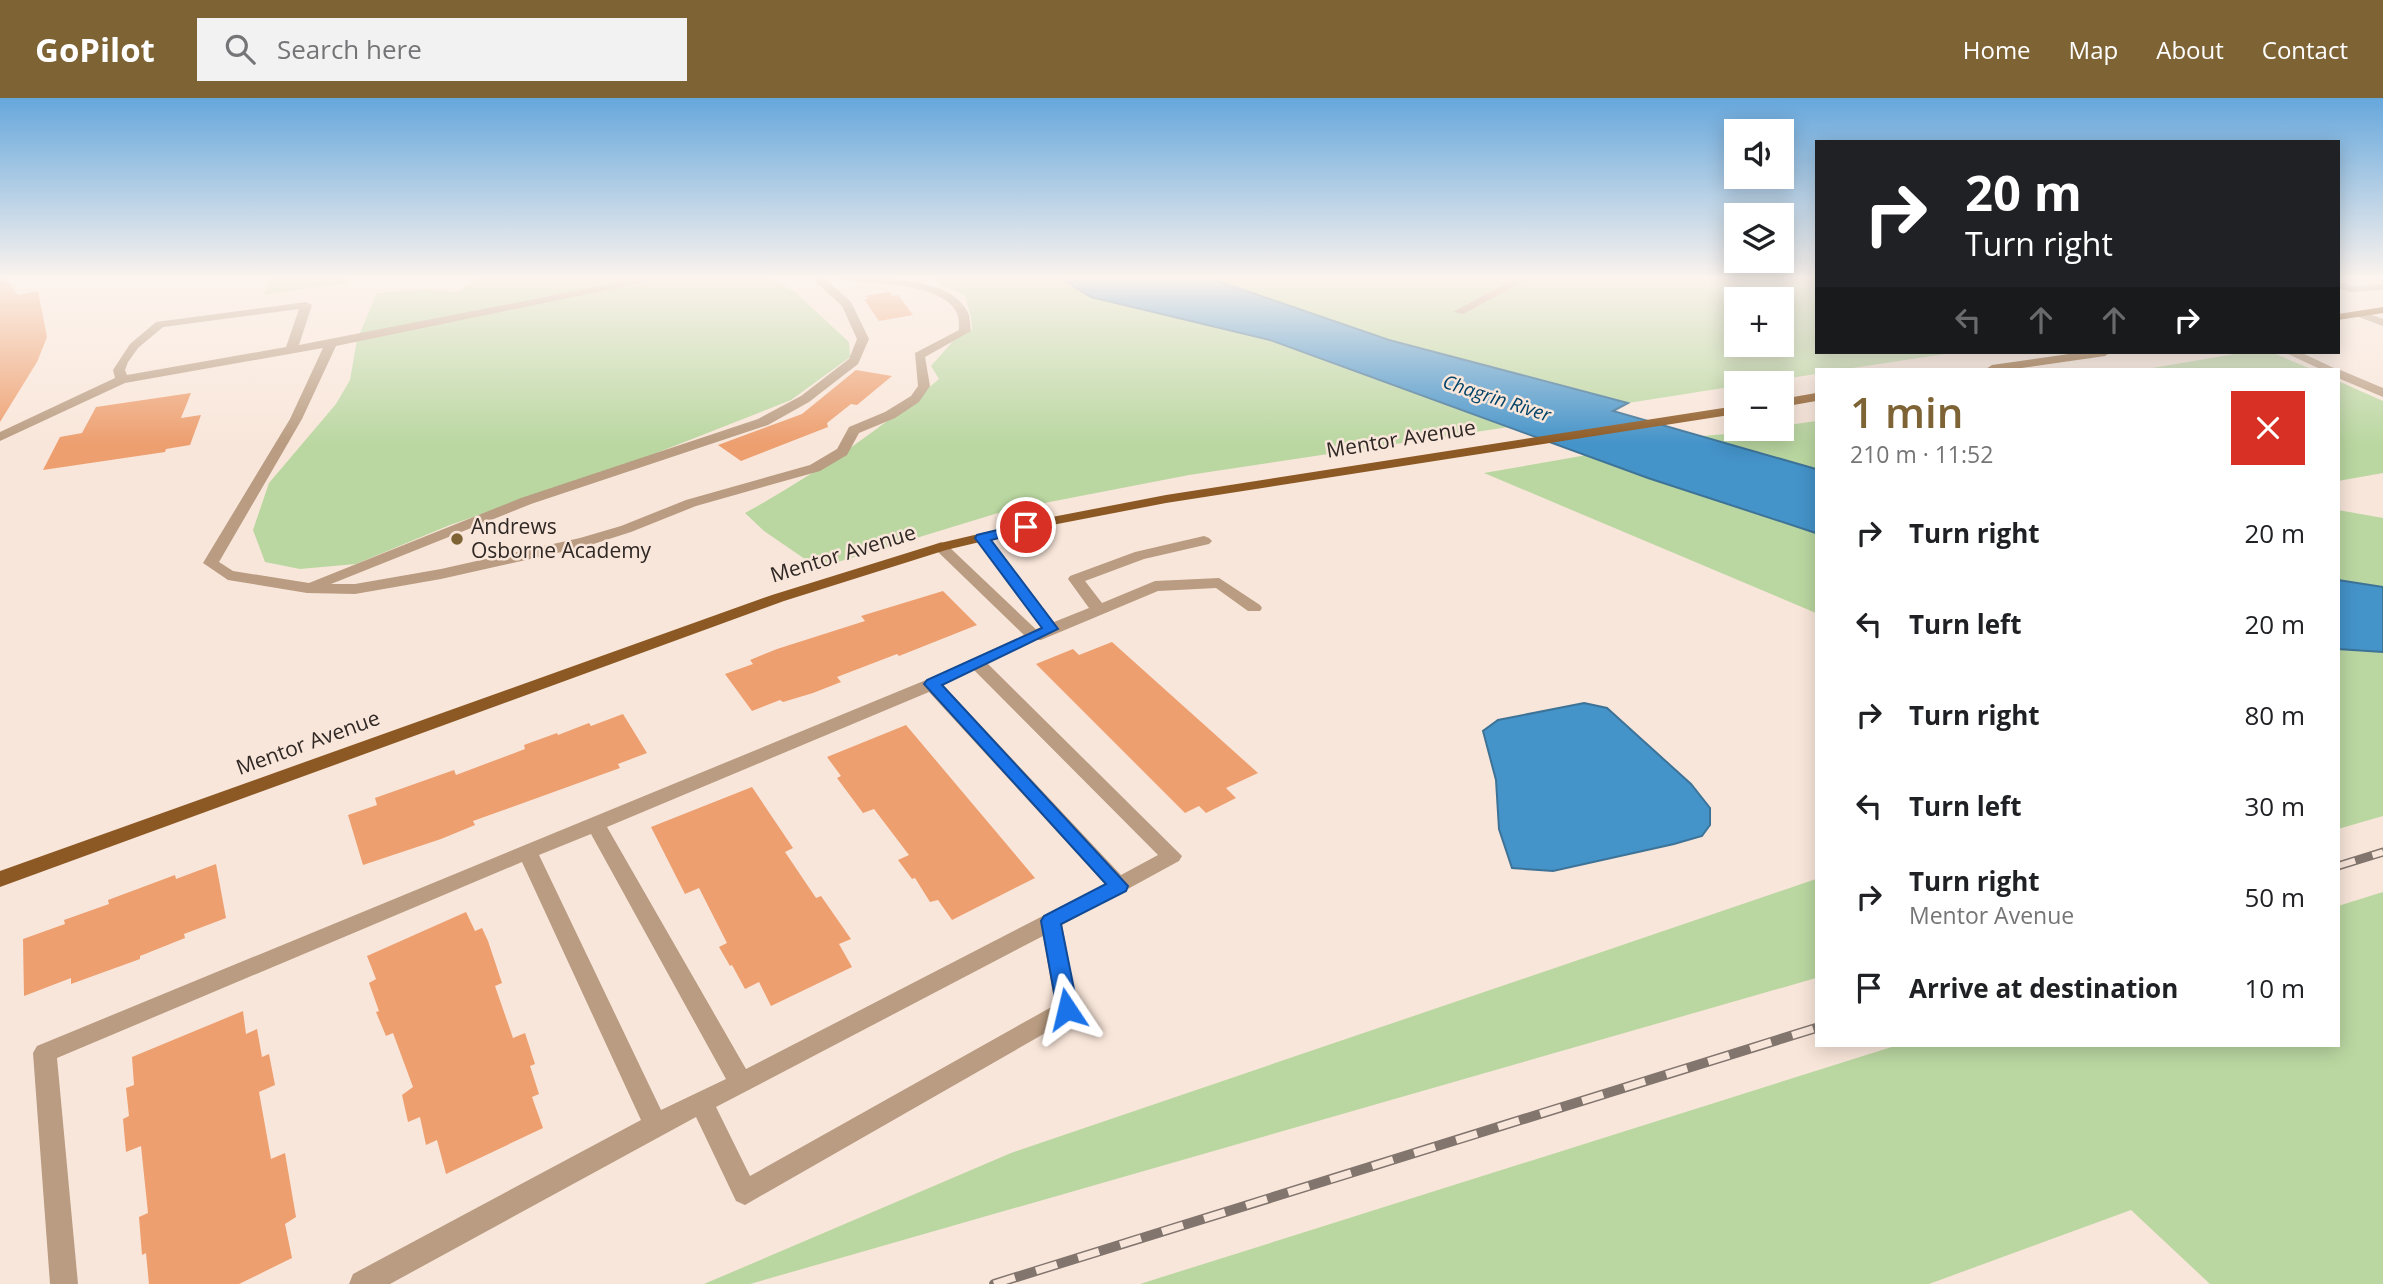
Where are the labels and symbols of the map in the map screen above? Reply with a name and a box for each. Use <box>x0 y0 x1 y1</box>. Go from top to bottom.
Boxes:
water label: Chagrin River <box>1440 368 1556 428</box>
street label: Mentor Avenue <box>1324 412 1478 464</box>
pin <box>996 497 1056 557</box>
place label: Andrews Osborne Academy <box>471 512 652 564</box>
street label: Mentor Avenue <box>766 518 919 588</box>
marker: Andrews Osborne Academy <box>449 531 465 547</box>
street label: Mentor Avenue <box>232 703 383 781</box>
position arrow <box>1030 972 1104 1046</box>

